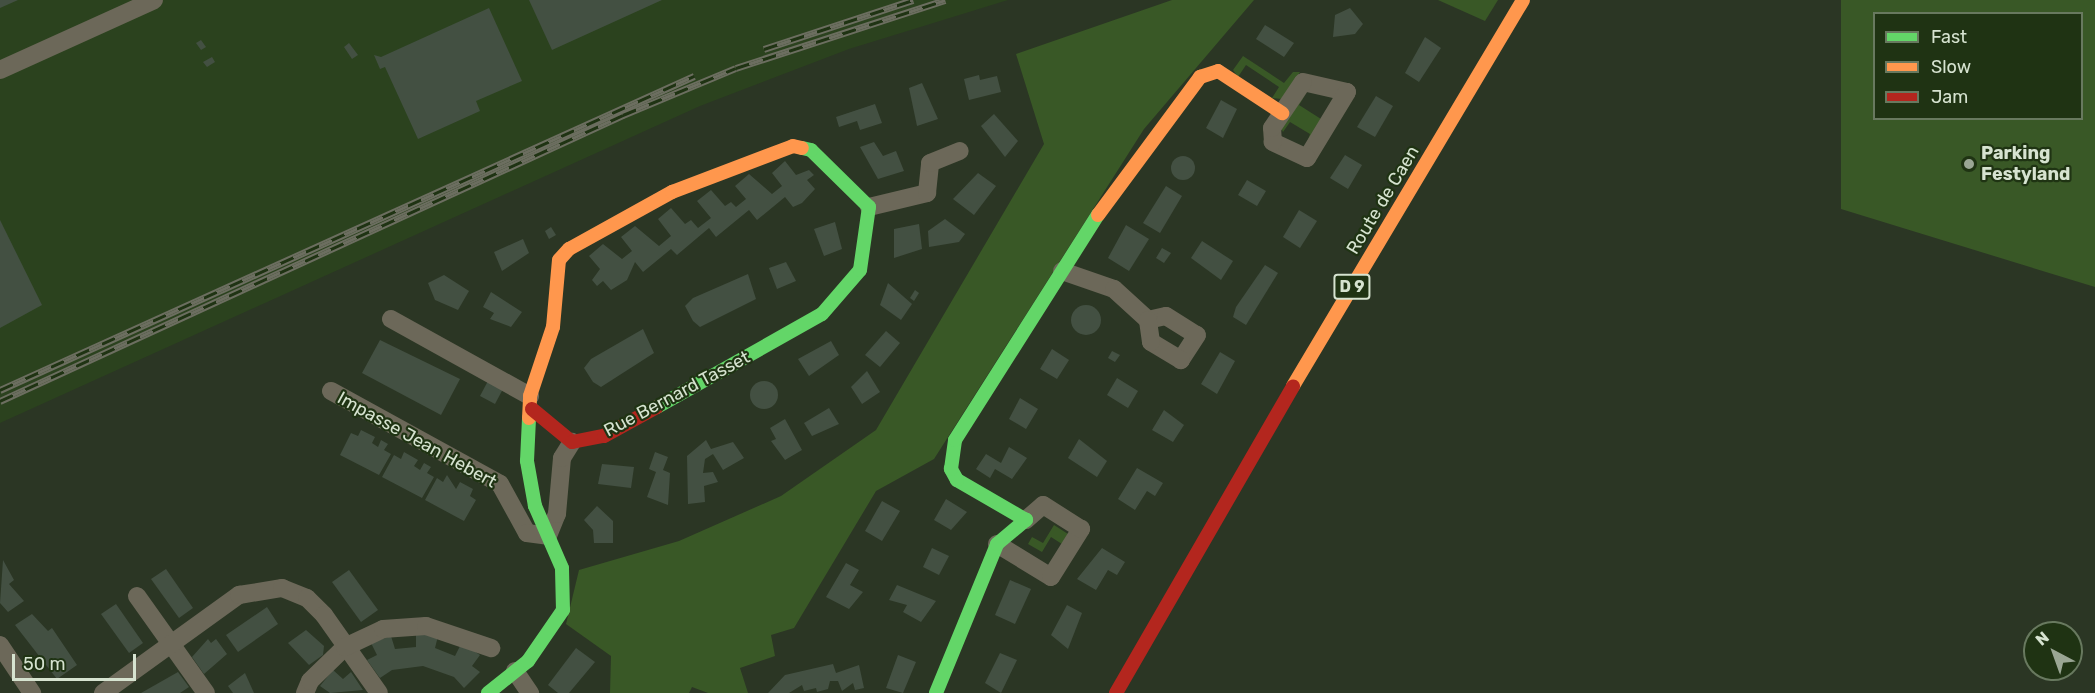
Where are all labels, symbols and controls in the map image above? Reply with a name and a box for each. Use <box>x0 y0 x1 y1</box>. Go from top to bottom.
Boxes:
legend <box>1873 12 2083 120</box>
text: Fast <box>1931 26 1967 48</box>
text: Slow <box>1931 56 1971 78</box>
text: Jam <box>1931 86 1968 108</box>
street label: Route de Caen <box>1342 142 1424 258</box>
place label: Parking Festyland <box>1981 143 2070 186</box>
marker: Parking Festyland <box>1962 157 1976 171</box>
road number: D 9 <box>1332 274 1372 300</box>
street label: Rue Bernard Tasset <box>600 346 754 442</box>
street label: Impasse Jean Hebert <box>334 387 500 493</box>
north arrow <box>2023 621 2083 681</box>
text: N <box>2032 628 2053 649</box>
scale bar <box>15 642 140 680</box>
text: 50 m <box>23 653 66 675</box>

